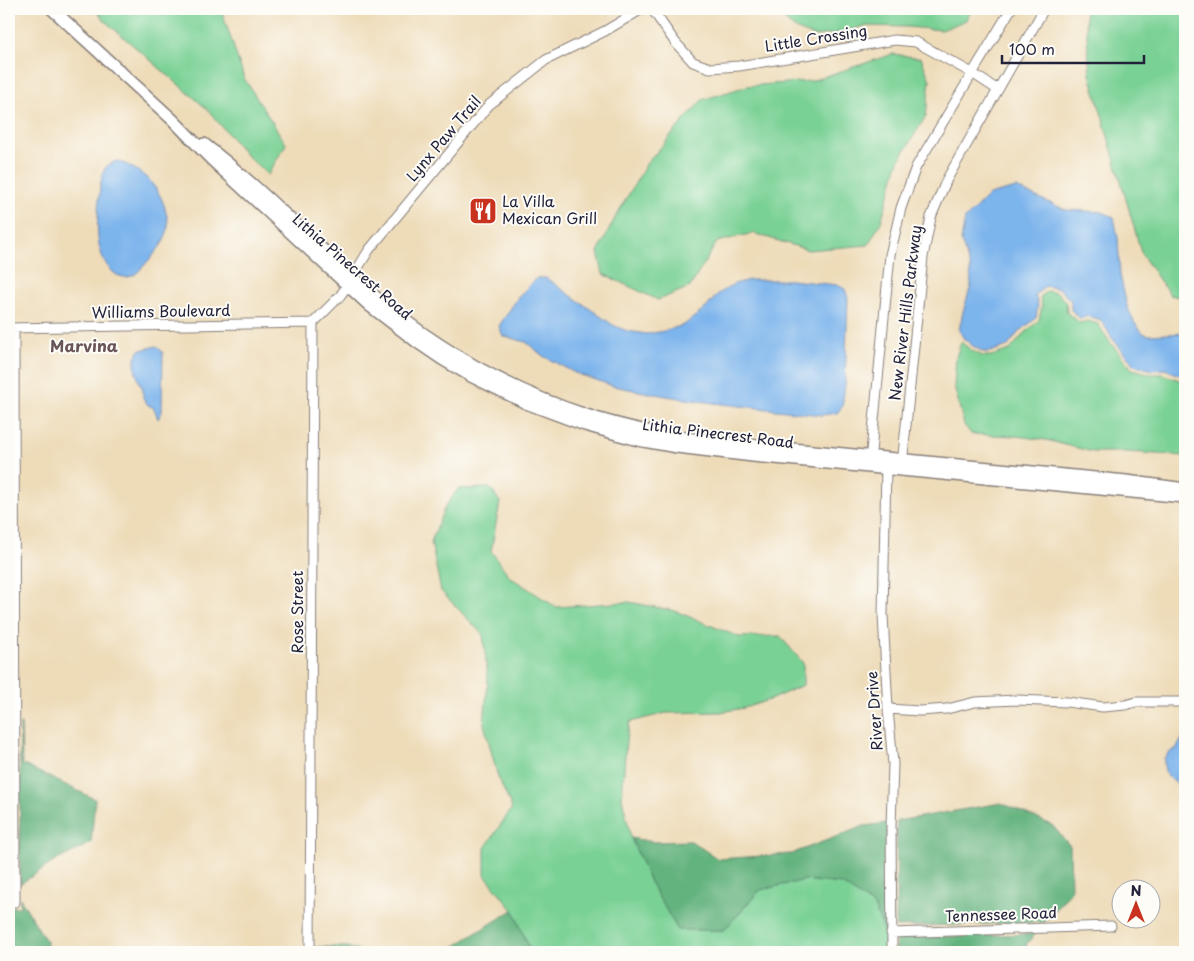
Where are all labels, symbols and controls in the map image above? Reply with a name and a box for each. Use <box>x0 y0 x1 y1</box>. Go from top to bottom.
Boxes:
street label: Little Crossing <box>763 18 869 57</box>
scale bar <box>1002 32 1144 64</box>
text: 100 m <box>1009 37 1055 60</box>
street label: Lynx Paw Trail <box>400 90 486 186</box>
place label: La Villa Mexican Grill <box>502 189 597 229</box>
restaurant icon: La Villa Mexican Grill <box>468 196 498 226</box>
street label: Lithia Pinecrest Road <box>288 207 418 325</box>
street label: New River Hills Parkway <box>882 224 927 402</box>
street label: Williams Boulevard <box>91 298 231 323</box>
district label: Marvina <box>50 333 118 357</box>
street label: Lithia Pinecrest Road <box>641 412 795 453</box>
street label: Rose Street <box>285 571 308 653</box>
street label: River Drive <box>859 670 888 752</box>
north arrow <box>1112 878 1162 928</box>
text: N <box>1130 880 1142 901</box>
street label: Tennessee Road <box>945 900 1057 927</box>

